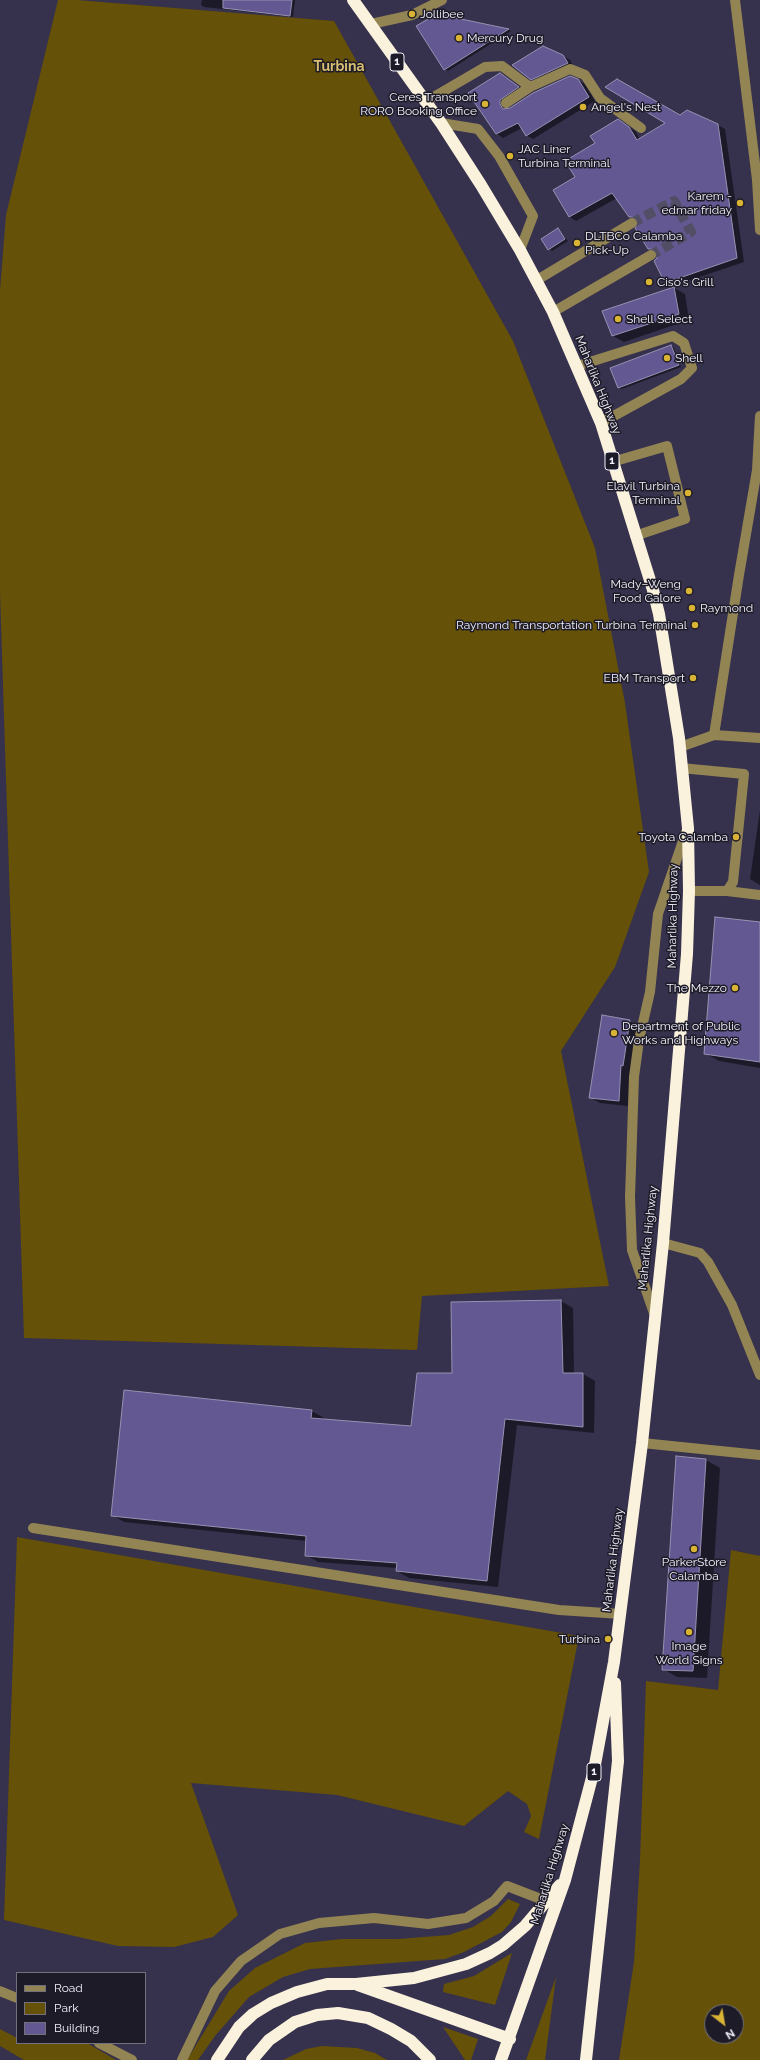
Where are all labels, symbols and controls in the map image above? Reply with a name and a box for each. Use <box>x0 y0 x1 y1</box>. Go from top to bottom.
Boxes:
place label: Jollibee <box>420 7 463 21</box>
marker: Jollibee <box>407 9 417 19</box>
place label: Mercury Drug <box>467 31 543 45</box>
marker: Mercury Drug <box>454 33 464 43</box>
road number: 1 <box>390 53 404 71</box>
district label: Turbina <box>314 59 364 75</box>
place label: Ceres Transport RORO Booking Office <box>360 90 477 118</box>
marker: Ceres Transport RORO Booking Office <box>480 99 490 109</box>
place label: Angel's Nest <box>591 100 661 114</box>
marker: Angel's Nest <box>578 102 588 112</box>
place label: JAC Liner Turbina Terminal <box>518 142 610 170</box>
marker: JAC Liner Turbina Terminal <box>505 151 515 161</box>
place label: Karem - edmar friday <box>662 189 732 217</box>
marker: Karem - edmar friday <box>735 198 745 208</box>
place label: DLTBCo Calamba Pick-Up <box>585 229 683 257</box>
marker: DLTBCo Calamba Pick-Up <box>572 238 582 248</box>
place label: Ciso's Grill <box>657 275 714 289</box>
marker: Ciso's Grill <box>644 277 654 287</box>
place label: Shell Select <box>626 312 692 326</box>
marker: Shell Select <box>613 314 623 324</box>
street label: Maharlika Highway <box>572 334 624 436</box>
place label: Shell <box>675 351 703 365</box>
marker: Shell <box>662 353 672 363</box>
road number: 1 <box>605 452 619 470</box>
place label: Elavil Turbina Terminal <box>607 479 680 507</box>
marker: Elavil Turbina Terminal <box>683 488 693 498</box>
place label: Mady–Weng Food Galore <box>611 577 681 605</box>
marker: Mady–Weng Food Galore <box>684 586 694 596</box>
place label: Raymond <box>700 601 753 615</box>
marker: Raymond <box>687 603 697 613</box>
place label: Raymond Transportation Turbina Terminal <box>456 618 687 632</box>
marker: Raymond Transportation Turbina Terminal <box>690 620 700 630</box>
place label: EBM Transport <box>604 671 685 685</box>
marker: EBM Transport <box>688 673 698 683</box>
place label: Toyota Calamba <box>639 830 728 844</box>
marker: Toyota Calamba <box>731 832 741 842</box>
street label: Maharlika Highway <box>665 864 681 968</box>
place label: The Mezzo <box>666 981 727 995</box>
marker: The Mezzo <box>730 983 740 993</box>
place label: Department of Public Works and Highways <box>622 1019 740 1047</box>
marker: Department of Public Works and Highways <box>609 1028 619 1038</box>
street label: Maharlika Highway <box>635 1185 661 1291</box>
street label: Maharlika Highway <box>599 1507 627 1613</box>
marker: ParkerStore Calamba <box>689 1544 699 1554</box>
place label: ParkerStore Calamba <box>662 1555 726 1583</box>
marker: Image World Signs <box>684 1627 694 1637</box>
place label: Turbina <box>559 1632 600 1646</box>
marker: Turbina <box>603 1634 613 1644</box>
place label: Image World Signs <box>656 1639 722 1667</box>
road number: 1 <box>587 1763 601 1781</box>
street label: Maharlika Highway <box>528 1822 572 1926</box>
legend <box>16 1972 146 2044</box>
text: Road <box>54 1981 83 1995</box>
text: Park <box>54 2001 79 2015</box>
north arrow <box>704 2004 744 2044</box>
text: Building <box>54 2021 100 2035</box>
text: N <box>723 2026 737 2042</box>

